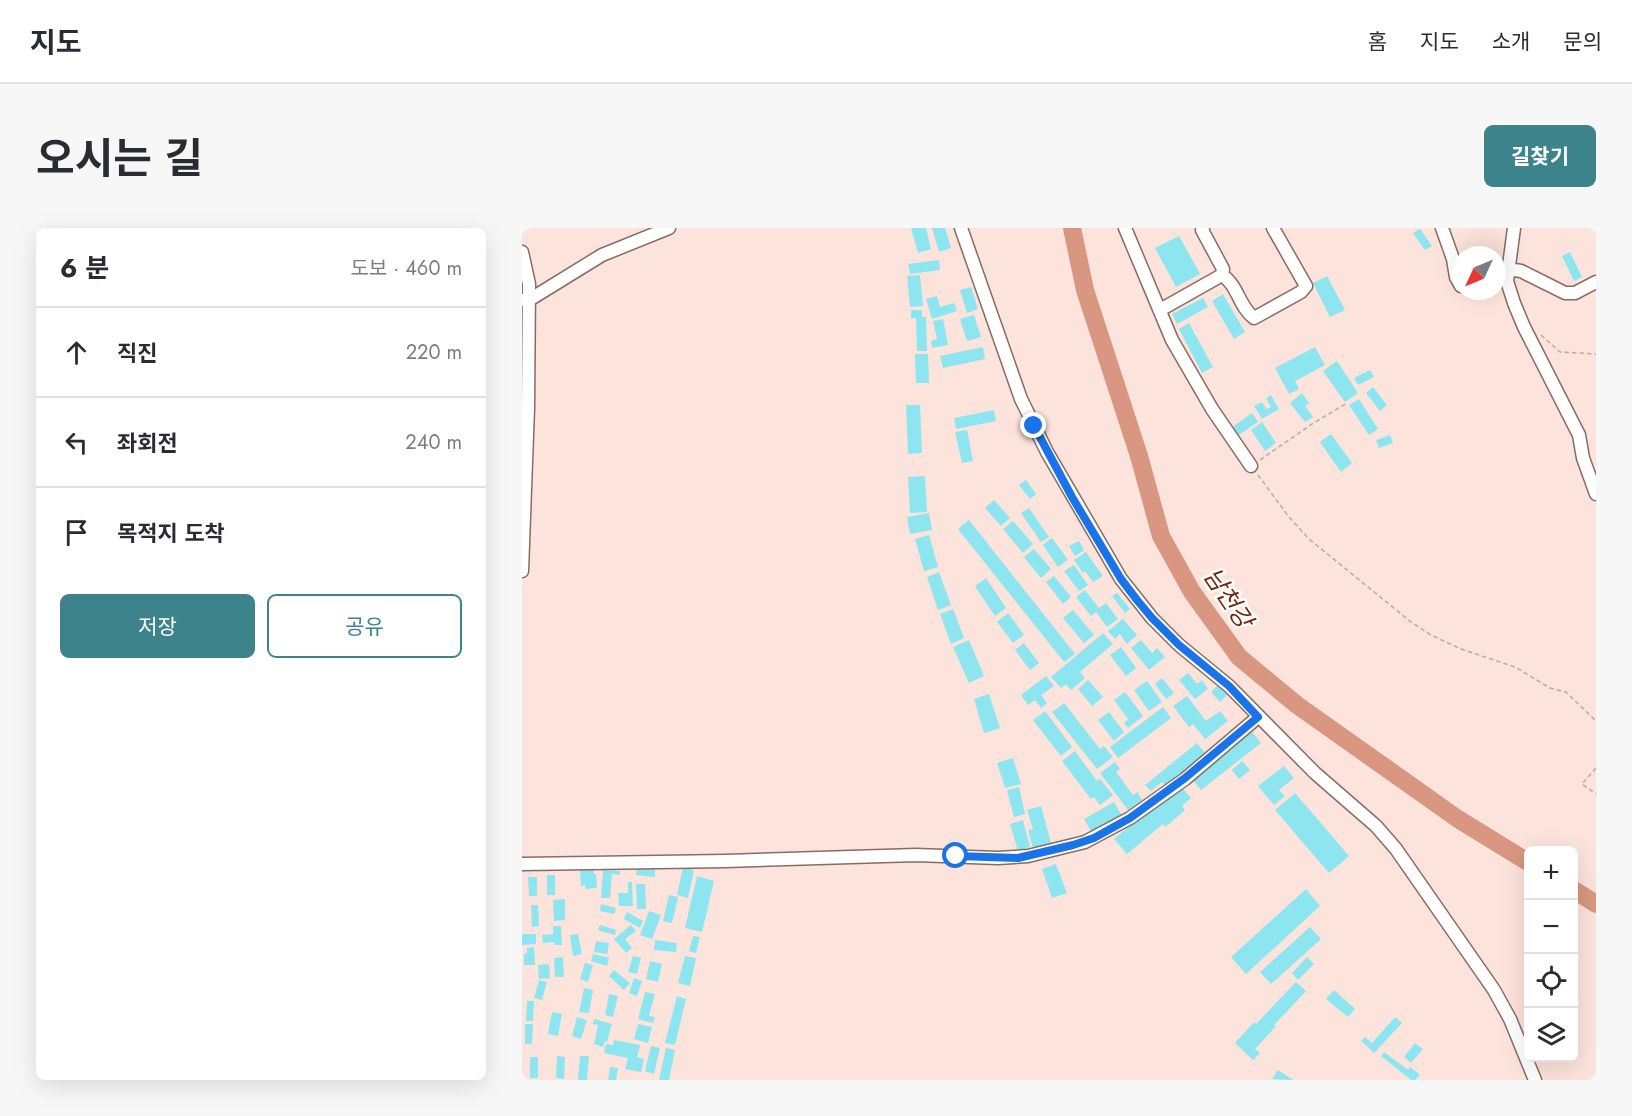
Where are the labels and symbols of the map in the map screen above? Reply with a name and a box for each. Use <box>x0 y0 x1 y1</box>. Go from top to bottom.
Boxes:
north arrow <box>1452 246 1506 300</box>
route end <box>1020 412 1046 438</box>
water label: 남천강 <box>1195 560 1263 637</box>
route start <box>942 842 968 868</box>

